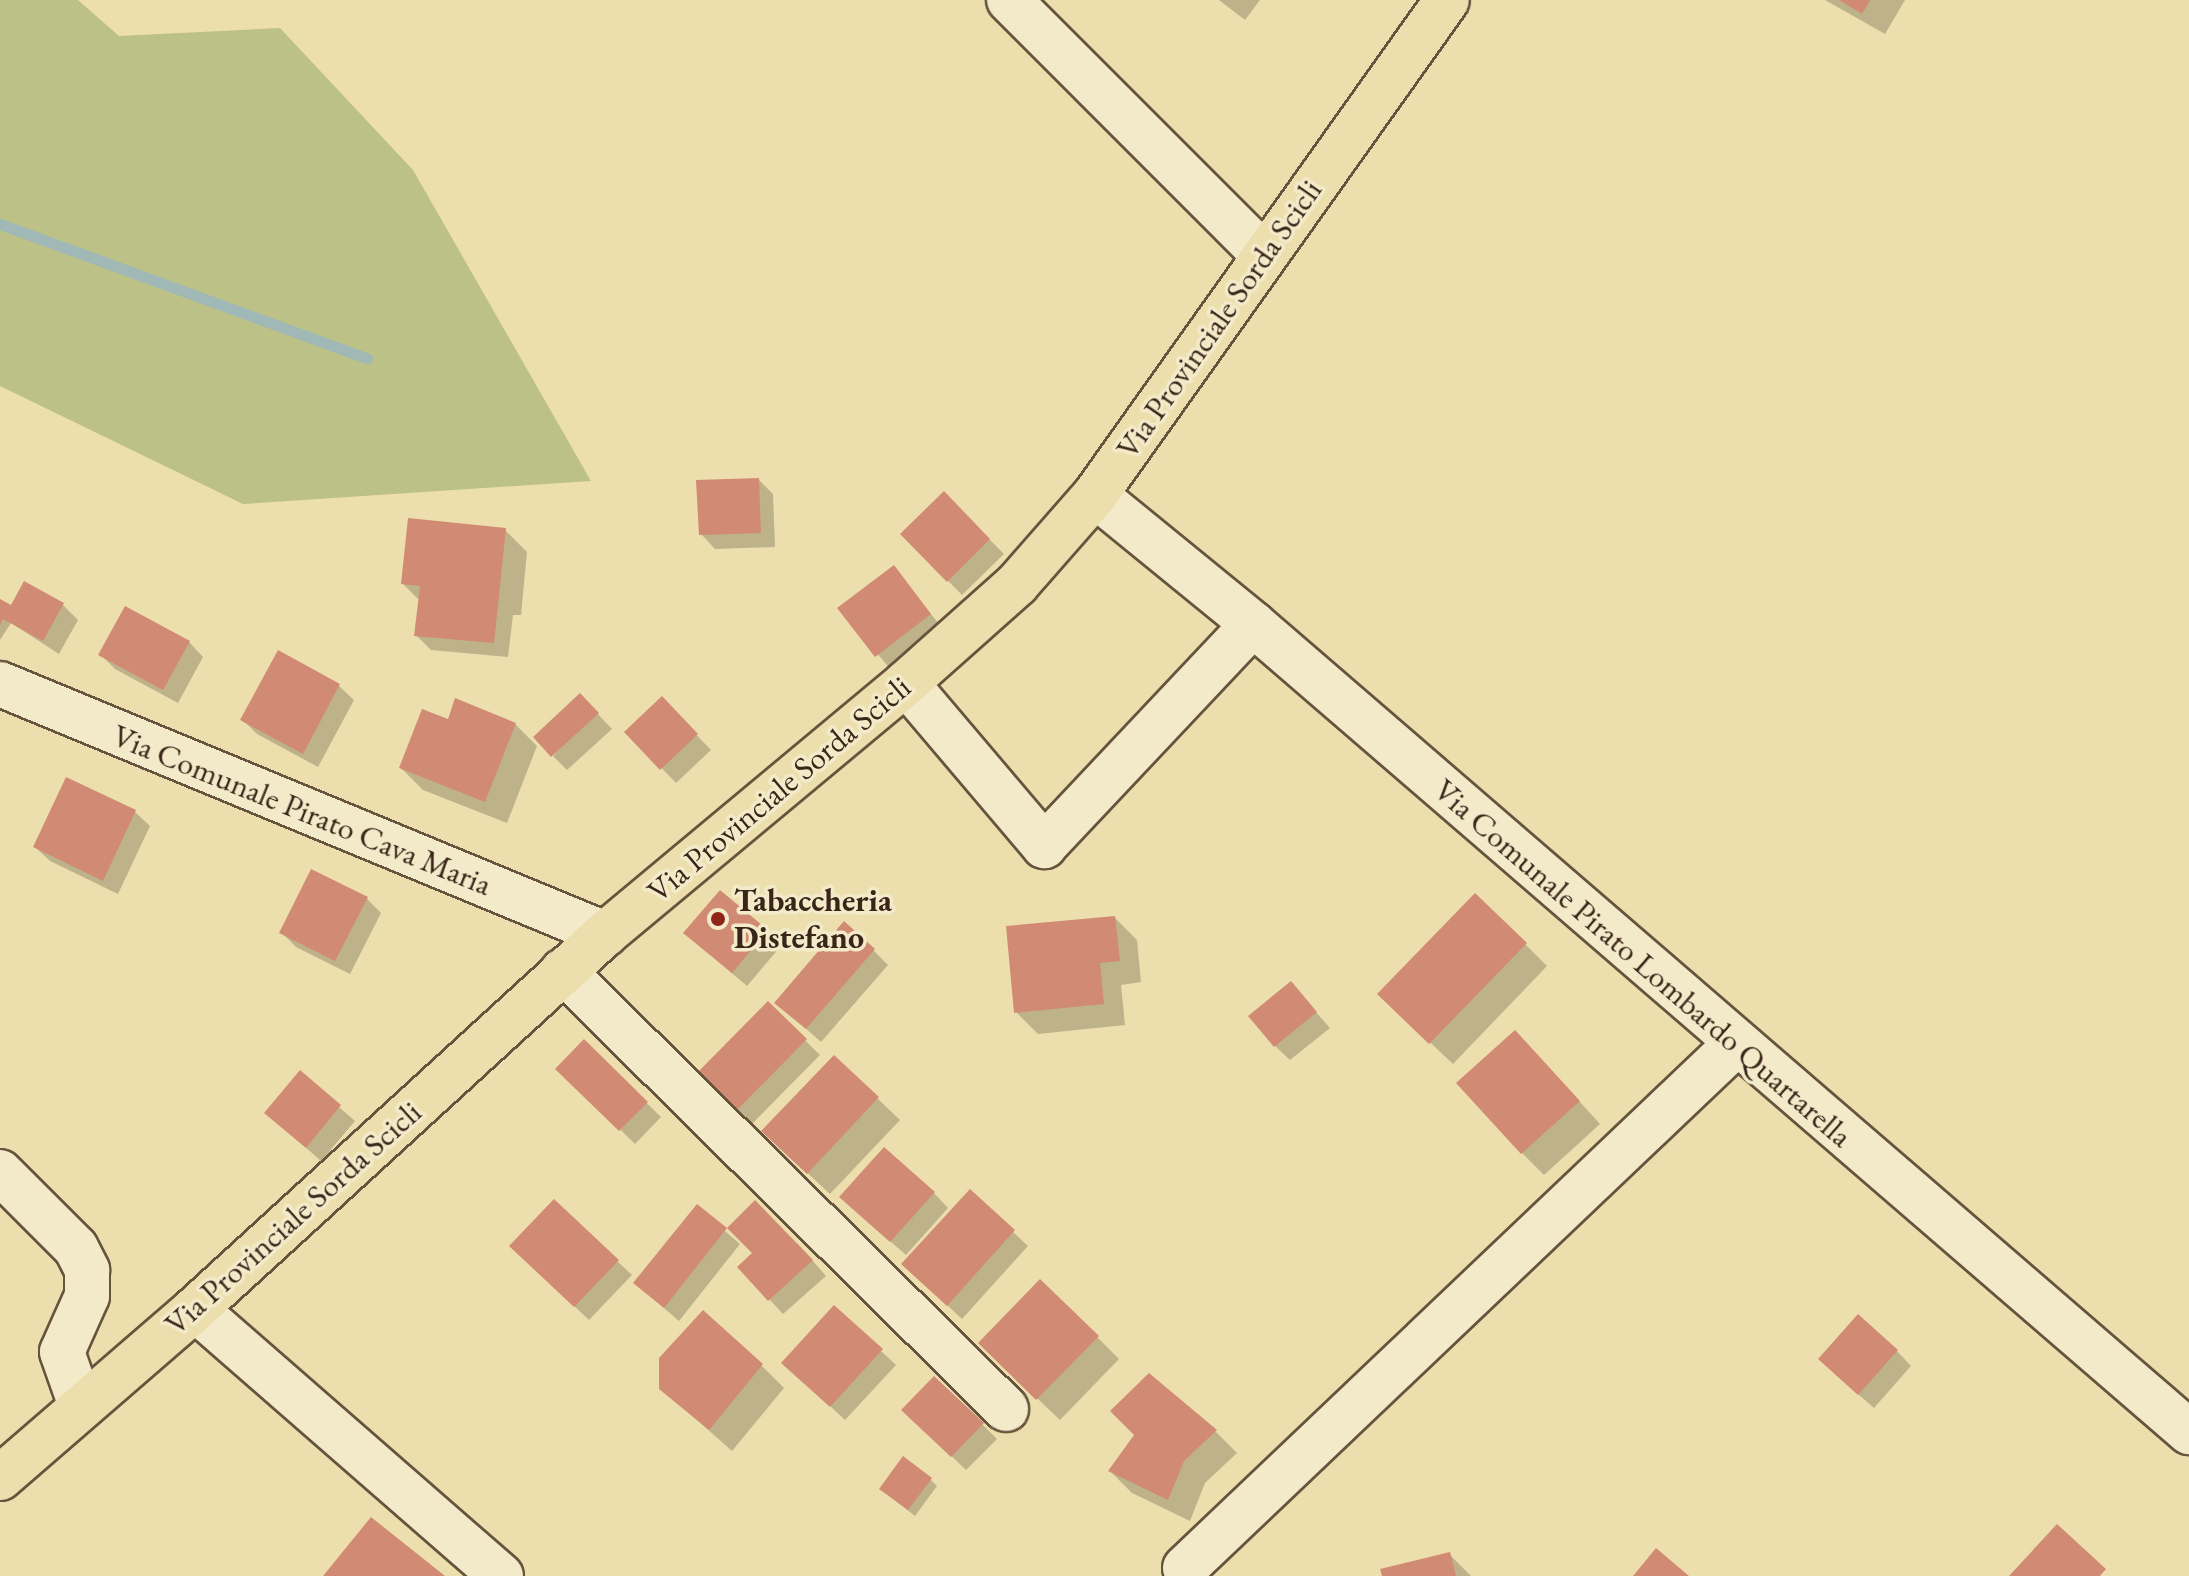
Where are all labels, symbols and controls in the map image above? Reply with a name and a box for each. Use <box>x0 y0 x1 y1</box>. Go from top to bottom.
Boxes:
street label: Via Provinciale Sorda Scicli <box>1108 172 1330 466</box>
street label: Via Provinciale Sorda Scicli <box>640 668 918 910</box>
street label: Via Comunale Pirato Cava Maria <box>107 716 497 904</box>
street label: Via Comunale Pirato Lombardo Quartarella <box>1426 771 1860 1155</box>
place label: Tabaccheria Distefano <box>734 882 892 957</box>
marker: Tabaccheria Distefano <box>709 910 727 928</box>
street label: Via Provinciale Sorda Scicli <box>157 1093 429 1343</box>

